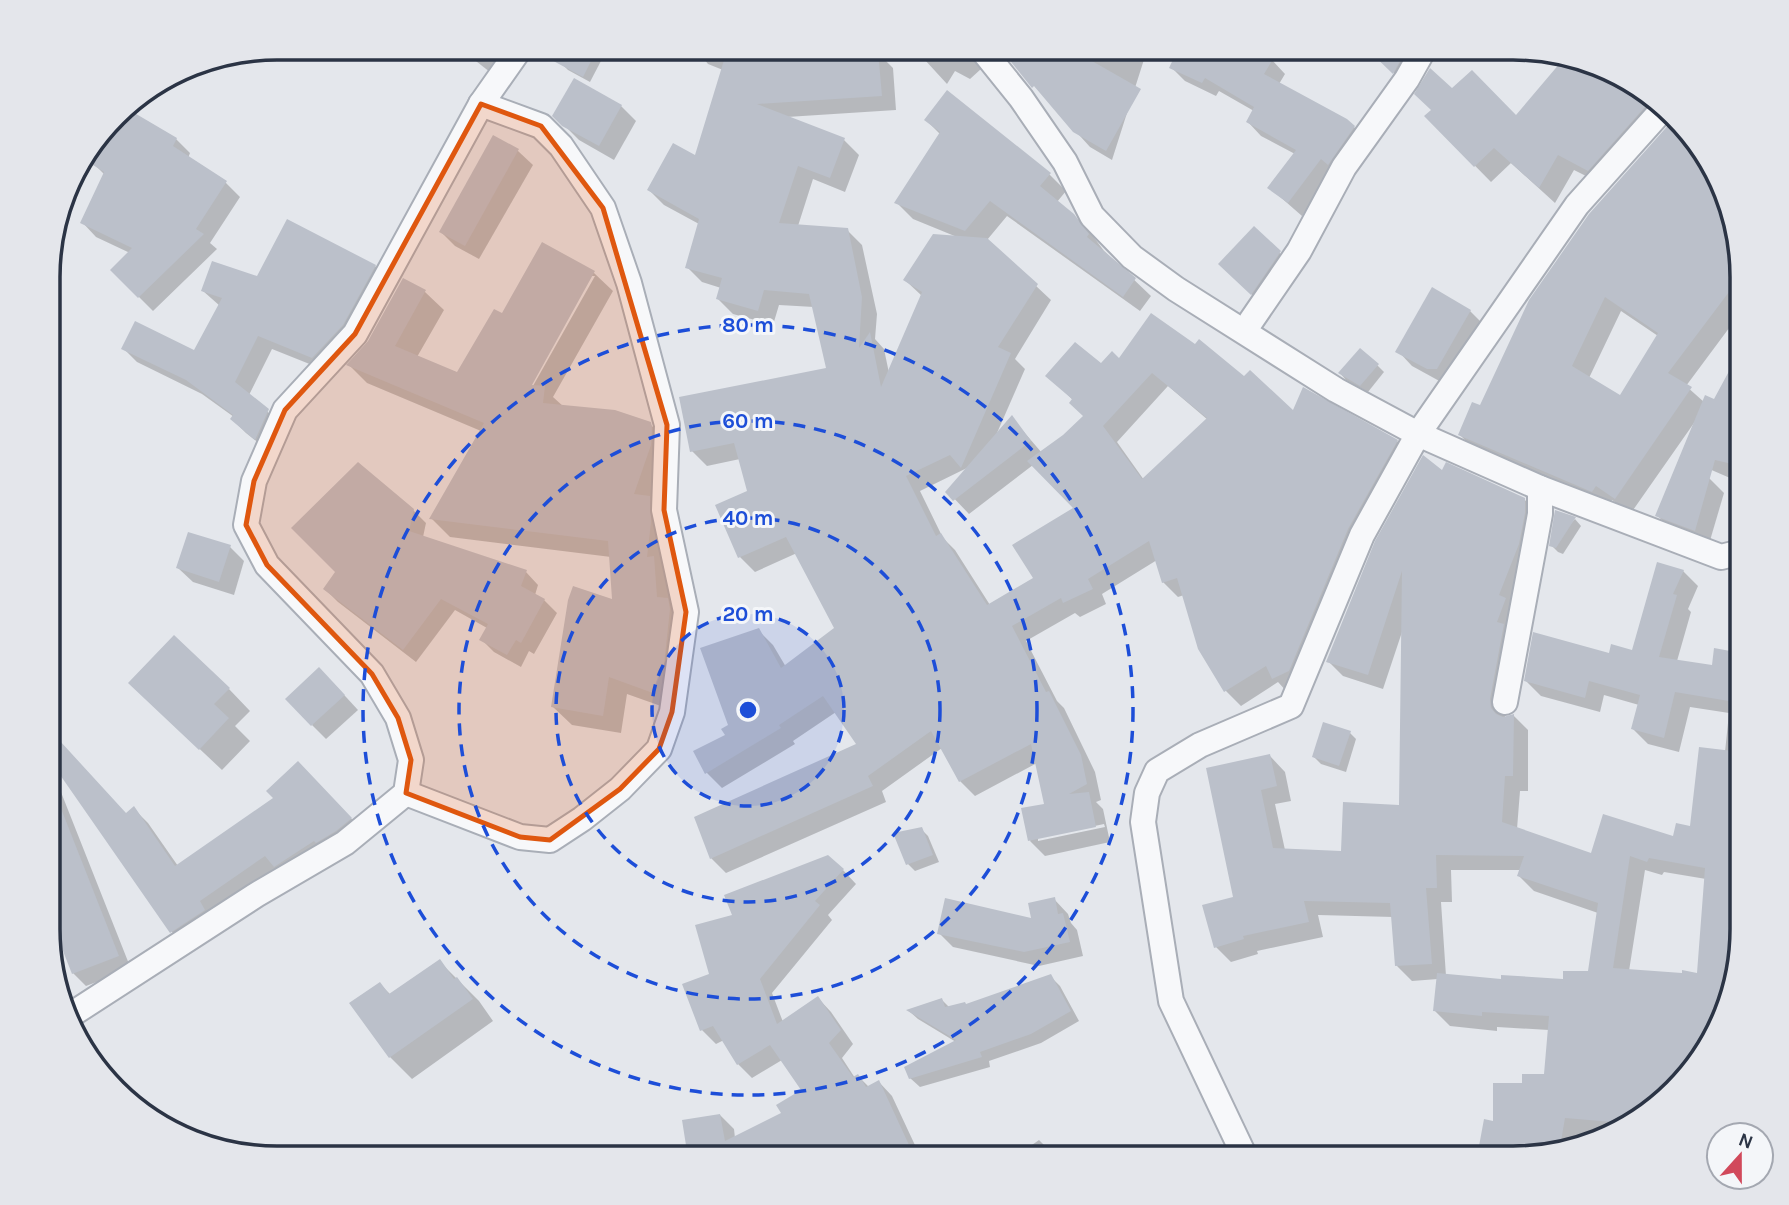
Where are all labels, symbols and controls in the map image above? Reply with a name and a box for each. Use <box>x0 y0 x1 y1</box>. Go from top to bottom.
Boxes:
text: 80 m <box>722 313 774 337</box>
text: 60 m <box>722 409 774 433</box>
text: 40 m <box>722 506 774 530</box>
text: 20 m <box>722 602 774 626</box>
centre of rings <box>736 698 760 722</box>
north arrow <box>1705 1121 1775 1191</box>
text: N <box>1735 1128 1756 1154</box>

